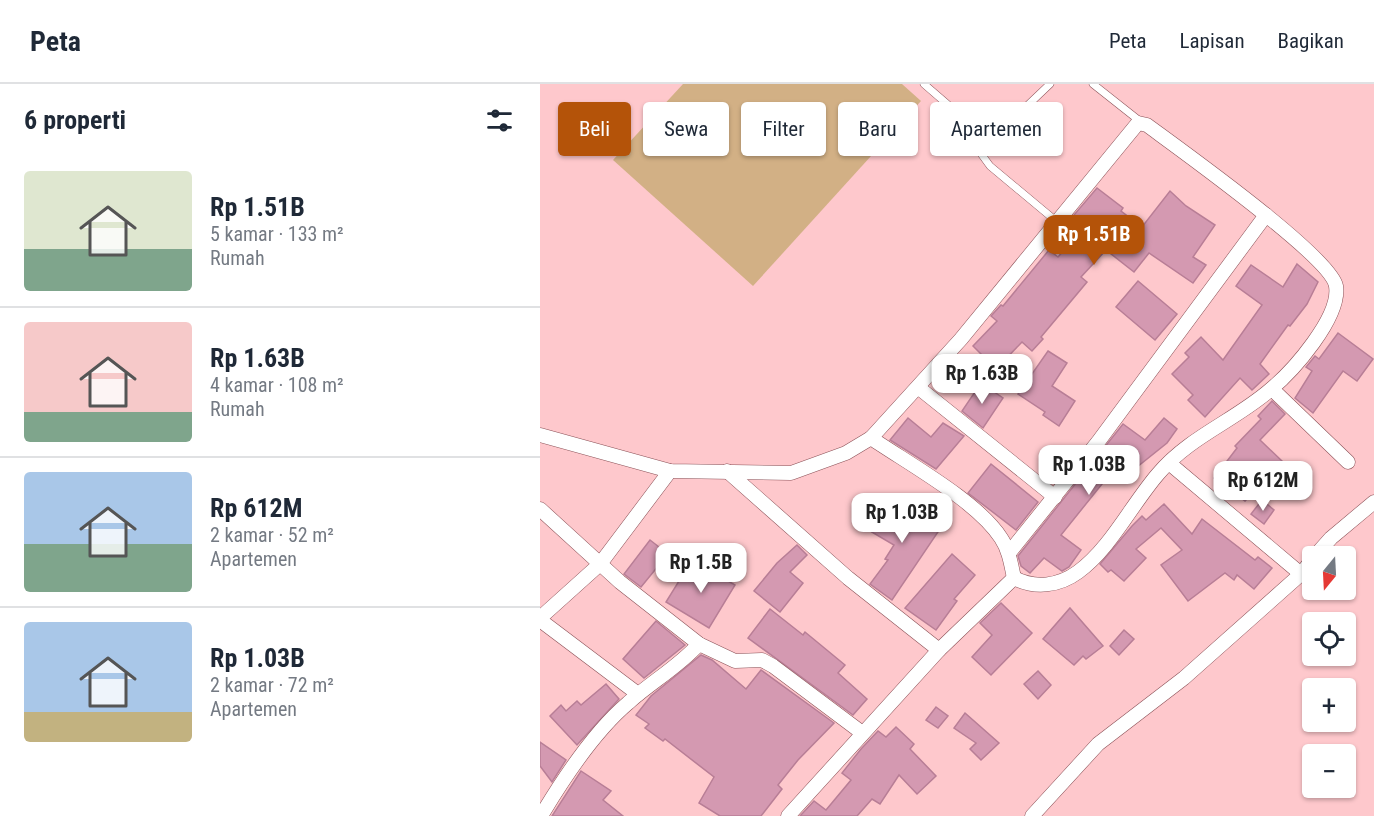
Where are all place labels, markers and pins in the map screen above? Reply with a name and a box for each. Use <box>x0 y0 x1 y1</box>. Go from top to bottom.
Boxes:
pin: Rp 1.51B <box>1032 215 1156 266</box>
pin: Rp 1.63B <box>920 354 1044 405</box>
pin: Rp 1.03B <box>1027 445 1151 496</box>
pin: Rp 612M <box>1208 461 1318 512</box>
pin: Rp 1.03B <box>840 493 964 544</box>
pin: Rp 1.5B <box>646 543 756 594</box>

